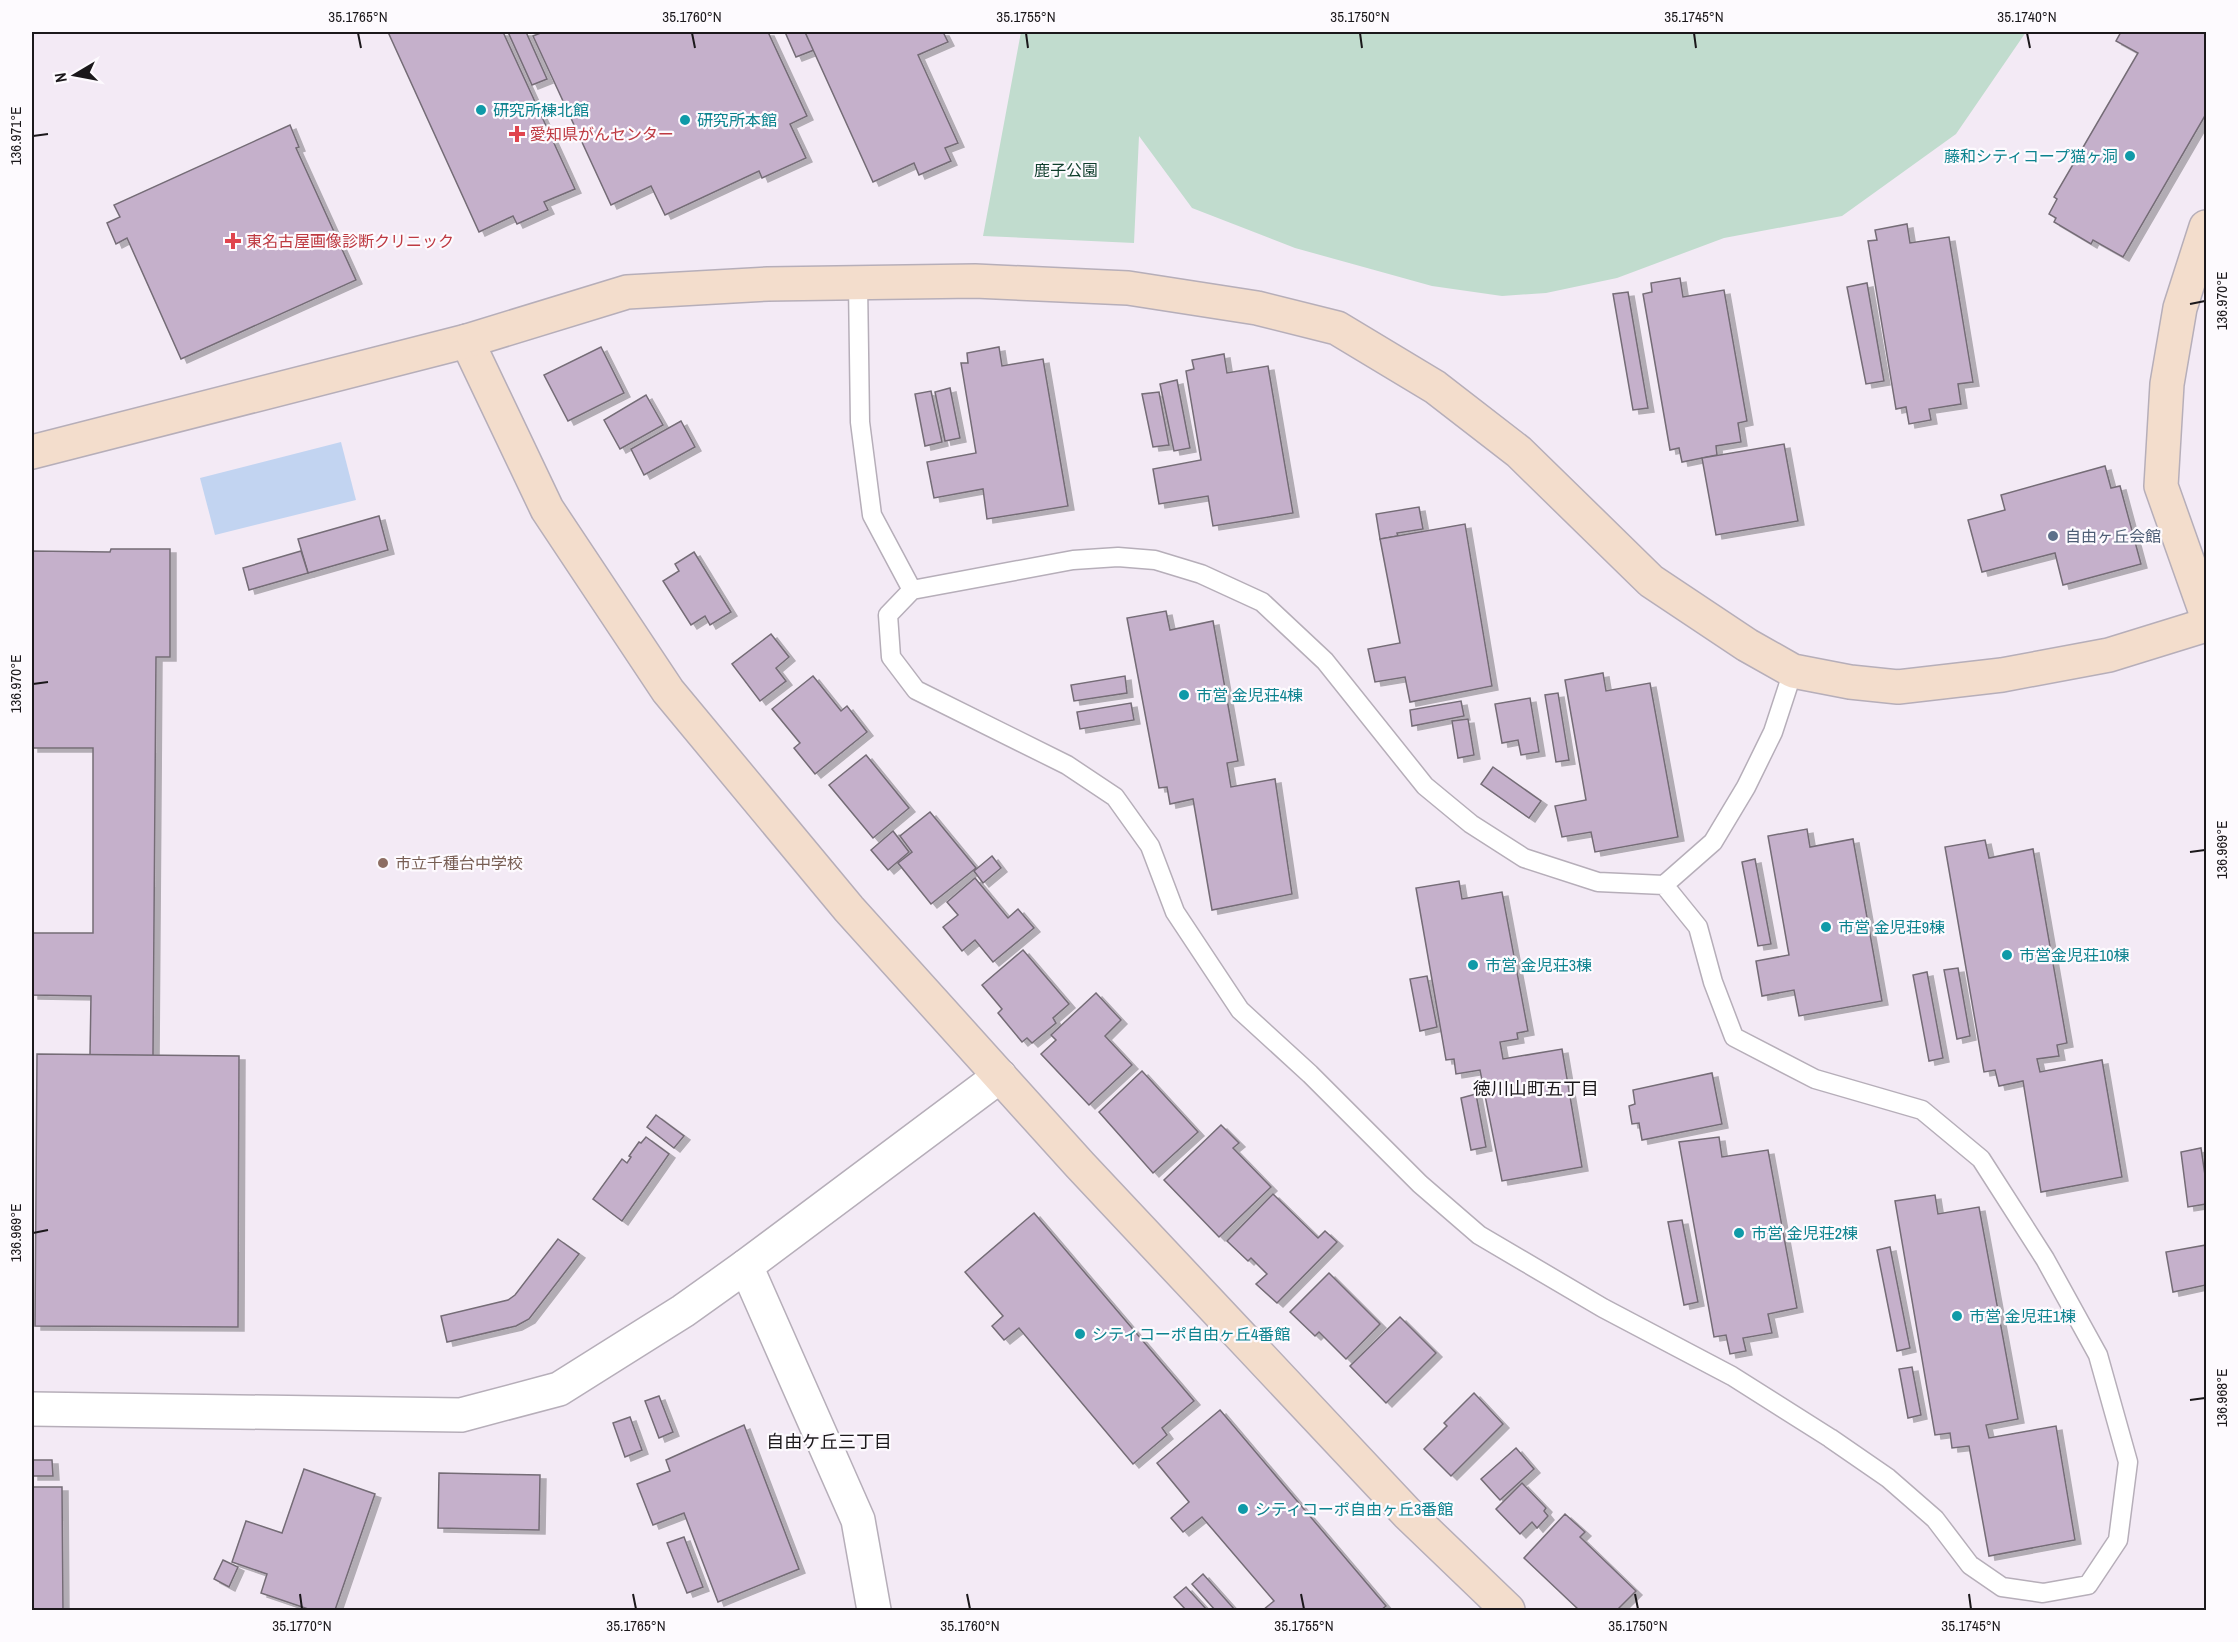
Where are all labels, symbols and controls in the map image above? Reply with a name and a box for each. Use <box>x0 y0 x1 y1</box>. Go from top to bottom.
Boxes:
text: 35.1765°N <box>328 6 388 27</box>
text: 35.1760°N <box>662 6 722 27</box>
text: 35.1755°N <box>996 6 1056 27</box>
text: 35.1750°N <box>1330 6 1390 27</box>
text: 35.1745°N <box>1664 6 1724 27</box>
text: 35.1740°N <box>1997 6 2057 27</box>
north arrow <box>45 45 105 105</box>
text: N <box>49 71 72 84</box>
place label: 研究所棟北館 <box>493 99 589 121</box>
marker: 研究所棟北館 <box>474 103 488 117</box>
text: 136.971°E <box>5 107 26 165</box>
place label: 研究所本館 <box>697 109 777 131</box>
marker: 研究所本館 <box>678 113 692 127</box>
place label: 愛知県がんセンター <box>530 123 674 145</box>
marker: 愛知県がんセンター <box>508 125 526 143</box>
place label: 藤和シティコープ猫ヶ洞 <box>1944 145 2118 167</box>
marker: 藤和シティコープ猫ヶ洞 <box>2123 149 2137 163</box>
park label: 鹿子公園 <box>1034 159 1098 181</box>
place label: 東名古屋画像診断クリニック <box>246 230 454 252</box>
marker: 東名古屋画像診断クリニック <box>224 232 242 250</box>
text: 136.970°E <box>2211 272 2232 330</box>
place label: 自由ヶ丘会館 <box>2065 525 2161 547</box>
marker: 自由ヶ丘会館 <box>2046 529 2060 543</box>
text: 136.970°E <box>5 655 26 713</box>
place label: 市営 金児荘4棟 <box>1196 684 1303 706</box>
marker: 市営 金児荘4棟 <box>1177 688 1191 702</box>
text: 136.969°E <box>2211 821 2232 879</box>
place label: 市立千種台中学校 <box>395 852 523 874</box>
marker: 市立千種台中学校 <box>376 856 390 870</box>
place label: 市営 金児荘9棟 <box>1838 916 1945 938</box>
marker: 市営 金児荘9棟 <box>1819 920 1833 934</box>
place label: 市営金児荘10棟 <box>2019 944 2130 966</box>
marker: 市営金児荘10棟 <box>2000 948 2014 962</box>
place label: 市営 金児荘3棟 <box>1485 954 1592 976</box>
marker: 市営 金児荘3棟 <box>1466 958 1480 972</box>
district label: 徳川山町五丁目 <box>1473 1076 1599 1101</box>
text: 136.969°E <box>5 1204 26 1262</box>
place label: 市営 金児荘2棟 <box>1751 1222 1858 1244</box>
marker: 市営 金児荘2棟 <box>1732 1226 1746 1240</box>
place label: 市営 金児荘1棟 <box>1969 1305 2076 1327</box>
marker: 市営 金児荘1棟 <box>1950 1309 1964 1323</box>
place label: シティコーポ自由ヶ丘4番館 <box>1092 1323 1290 1345</box>
marker: シティコーポ自由ヶ丘4番館 <box>1073 1327 1087 1341</box>
text: 136.968°E <box>2211 1369 2232 1427</box>
district label: 自由ケ丘三丁目 <box>766 1429 892 1454</box>
place label: シティコーポ自由ヶ丘3番館 <box>1255 1498 1453 1520</box>
marker: シティコーポ自由ヶ丘3番館 <box>1236 1502 1250 1516</box>
text: 35.1770°N <box>272 1615 332 1636</box>
text: 35.1765°N <box>606 1615 666 1636</box>
text: 35.1760°N <box>940 1615 1000 1636</box>
text: 35.1755°N <box>1274 1615 1334 1636</box>
text: 35.1750°N <box>1608 1615 1668 1636</box>
text: 35.1745°N <box>1941 1615 2001 1636</box>

